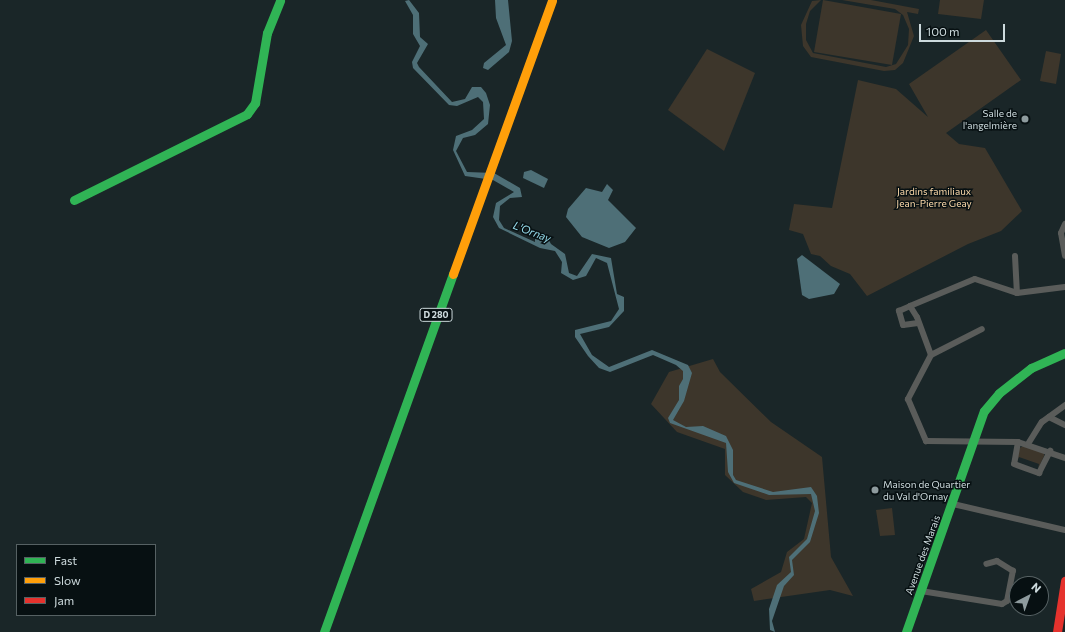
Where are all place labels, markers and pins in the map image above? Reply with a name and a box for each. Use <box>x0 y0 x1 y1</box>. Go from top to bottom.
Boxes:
place label: Salle de l'angelmière <box>963 107 1017 130</box>
marker: Salle de l'angelmière <box>1020 114 1030 124</box>
place label: Maison de Quartier du Val d'Ornay <box>883 478 970 502</box>
marker: Maison de Quartier du Val d'Ornay <box>870 485 880 495</box>

